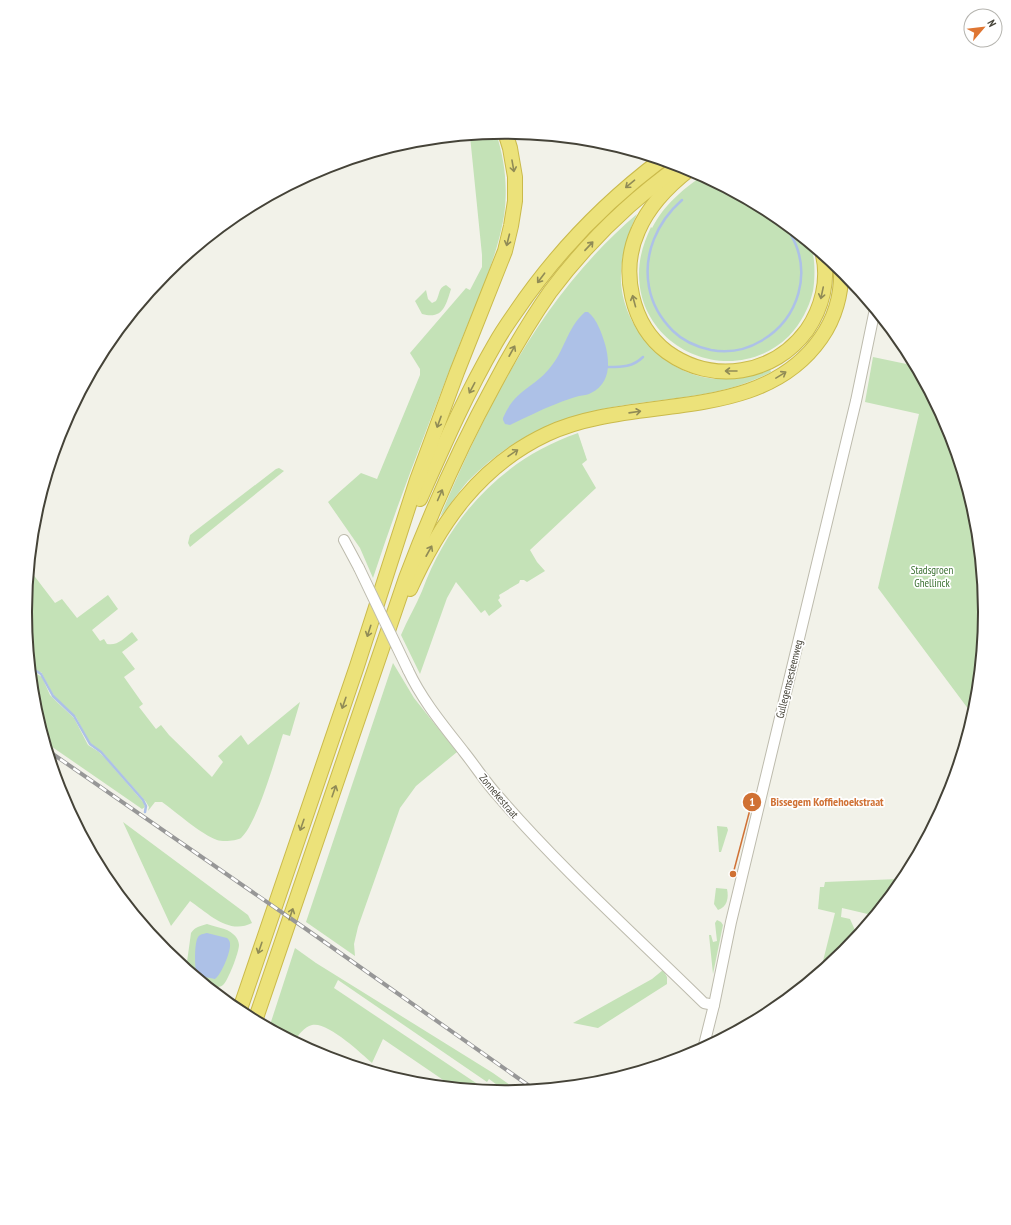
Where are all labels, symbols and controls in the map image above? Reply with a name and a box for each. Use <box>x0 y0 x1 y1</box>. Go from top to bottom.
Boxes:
north arrow <box>963 8 1003 48</box>
text: N <box>984 17 999 29</box>
one-way arrow <box>510 159 518 172</box>
one-way arrow <box>625 180 635 189</box>
one-way arrow <box>504 233 511 246</box>
one-way arrow <box>584 241 594 251</box>
one-way arrow <box>536 272 545 283</box>
one-way arrow <box>818 286 826 299</box>
one-way arrow <box>629 295 637 308</box>
one-way arrow <box>509 345 517 357</box>
one-way arrow <box>725 367 738 375</box>
one-way arrow <box>775 370 787 378</box>
one-way arrow <box>467 382 475 394</box>
one-way arrow <box>628 408 641 416</box>
one-way arrow <box>435 415 442 428</box>
one-way arrow <box>507 449 519 457</box>
one-way arrow <box>437 489 444 501</box>
one-way arrow <box>425 545 433 557</box>
park label: Stadsgroen Ghellinck <box>911 563 953 590</box>
one-way arrow <box>364 625 372 637</box>
street label: Gullegemsesteenweg <box>772 638 806 720</box>
one-way arrow <box>340 696 348 708</box>
street label: Zonnekestraat <box>476 771 522 821</box>
one-way arrow <box>330 786 338 798</box>
callout: Bissegem Koffiehoekstraat <box>742 790 891 814</box>
text: 1 <box>749 794 755 809</box>
text: Bissegem Koffiehoekstraat <box>770 794 884 809</box>
one-way arrow <box>298 819 305 832</box>
one-way arrow <box>288 908 295 921</box>
one-way arrow <box>256 942 263 955</box>

